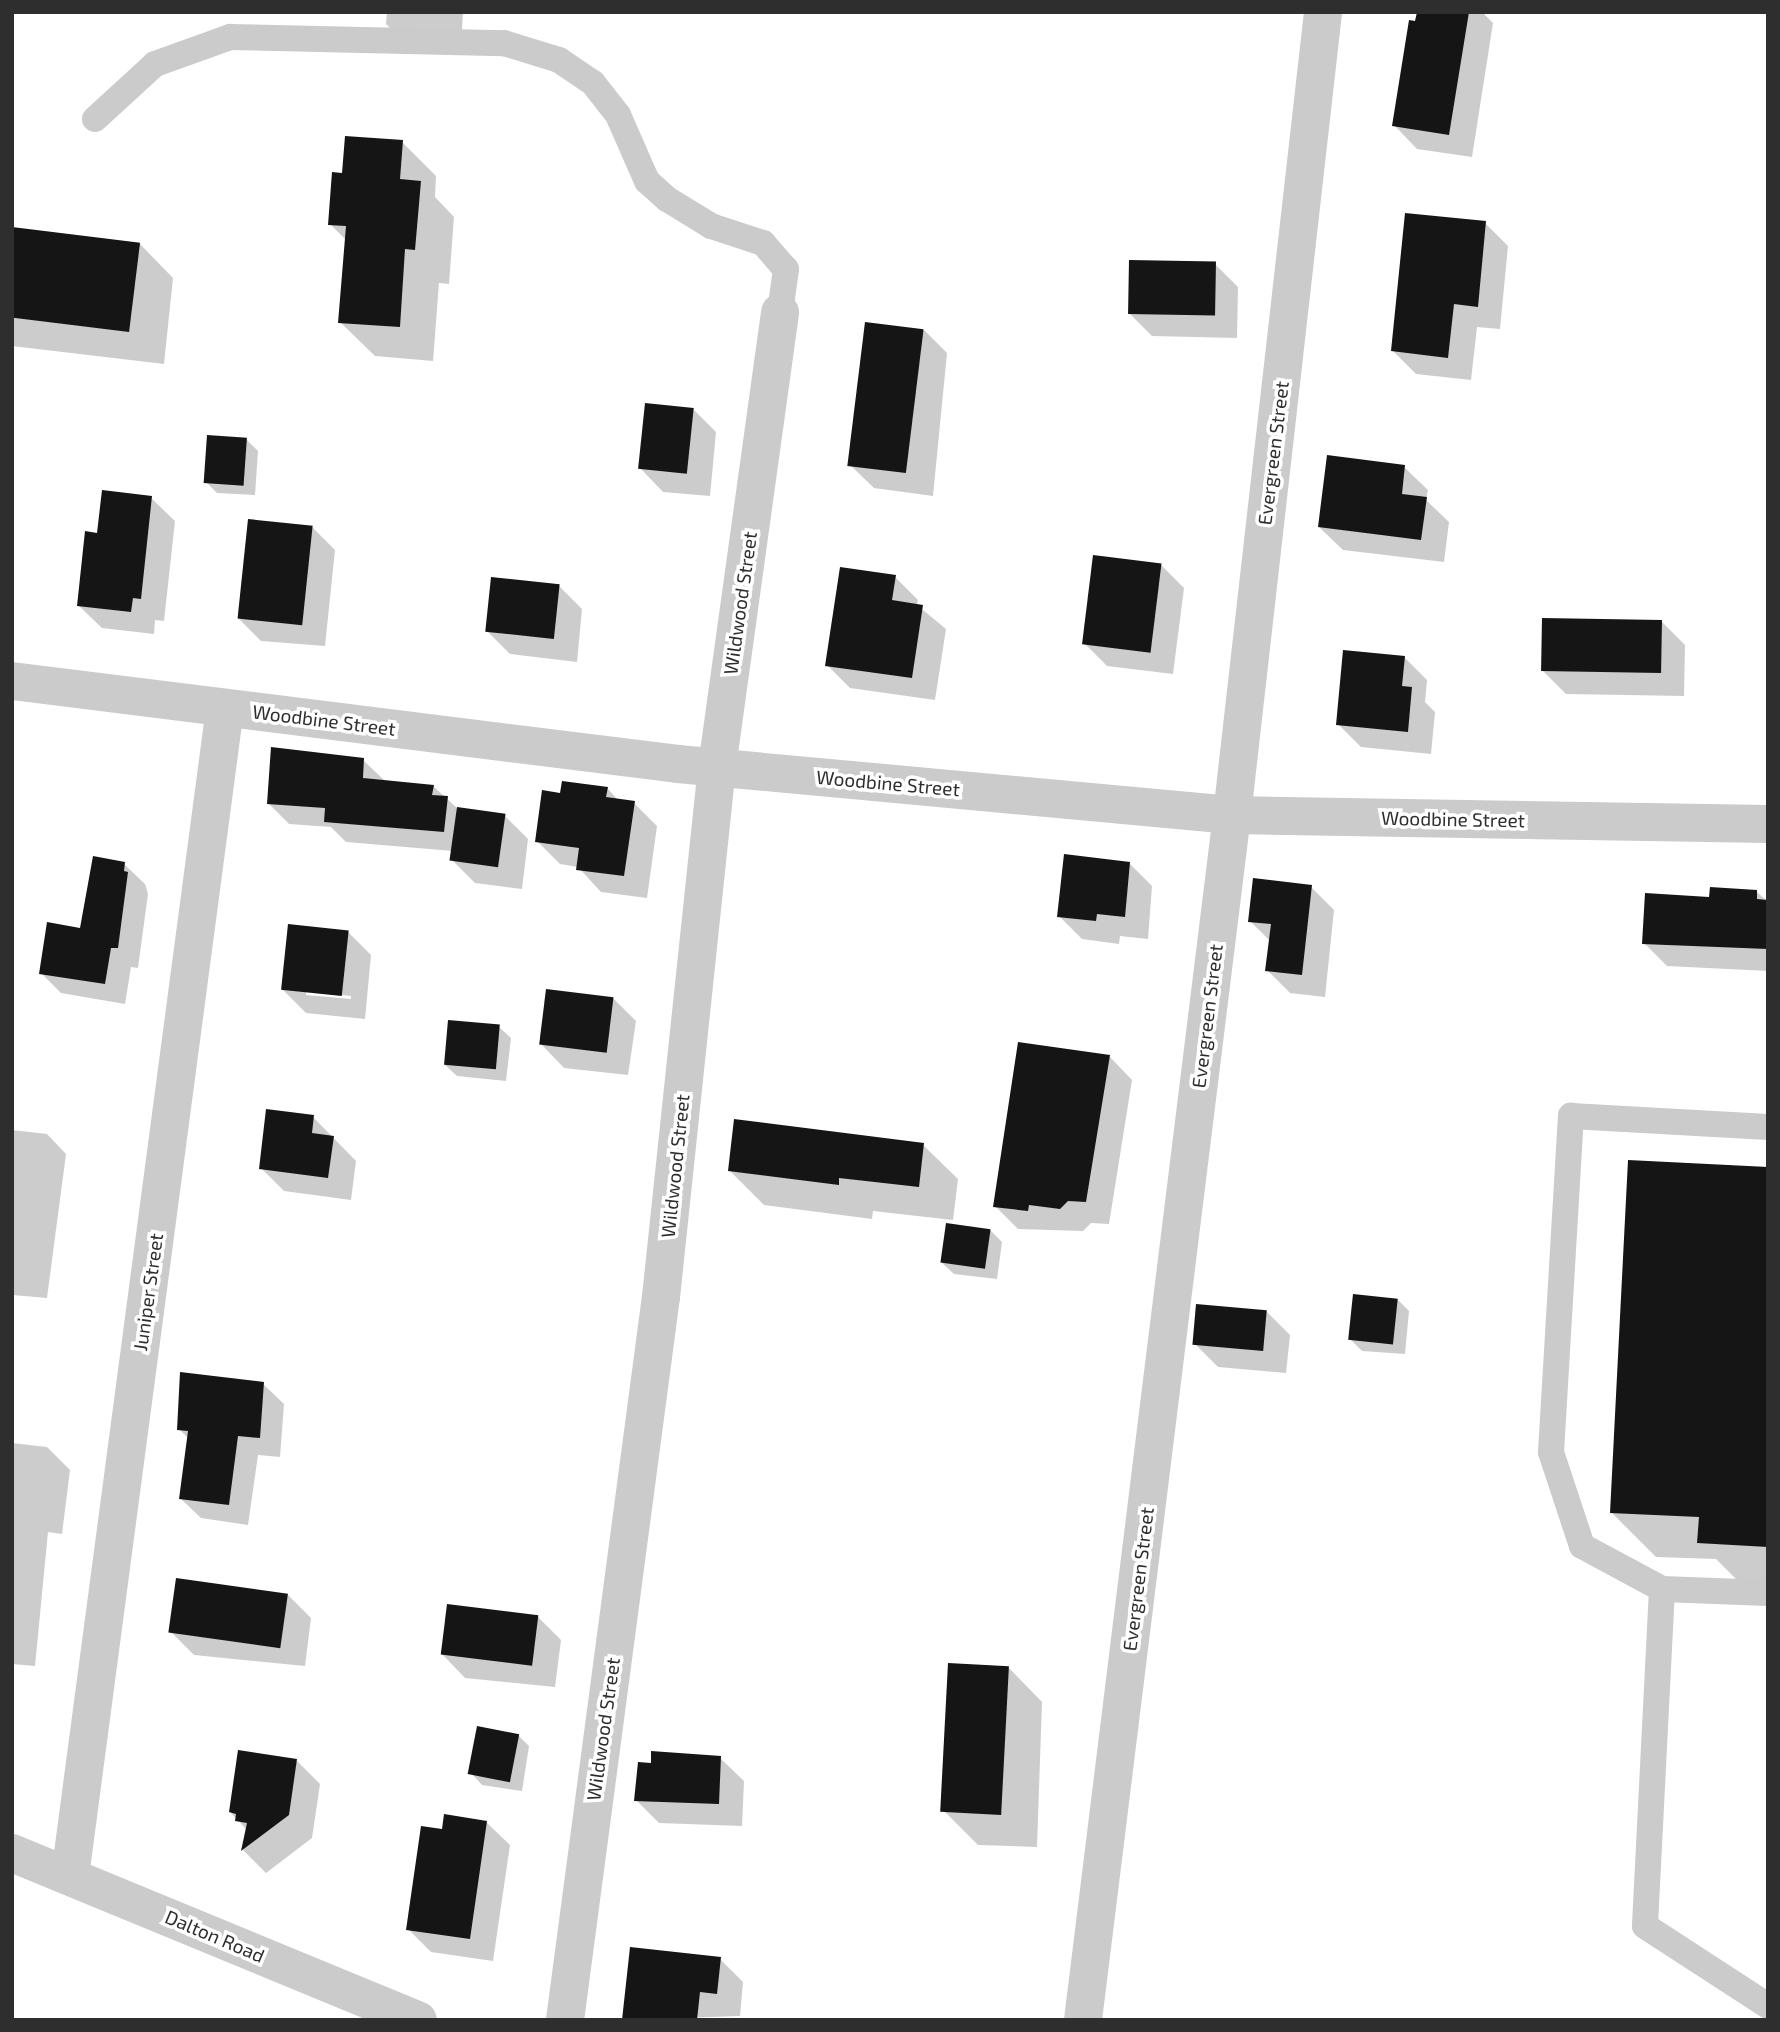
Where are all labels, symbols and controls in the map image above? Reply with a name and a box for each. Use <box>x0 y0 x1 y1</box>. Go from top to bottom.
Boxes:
street label: Evergreen Street <box>1253 380 1293 526</box>
street label: Wildwood Street <box>719 530 761 676</box>
street label: Woodbine Street <box>251 700 397 740</box>
street label: Woodbine Street <box>815 765 961 801</box>
street label: Woodbine Street <box>1381 806 1525 832</box>
street label: Evergreen Street <box>1187 943 1227 1089</box>
street label: Wildwood Street <box>656 1093 694 1239</box>
street label: Juniper Street <box>128 1232 168 1352</box>
street label: Evergreen Street <box>1118 1506 1158 1652</box>
street label: Wildwood Street <box>582 1656 624 1802</box>
street label: Dalton Road <box>162 1905 268 1967</box>

